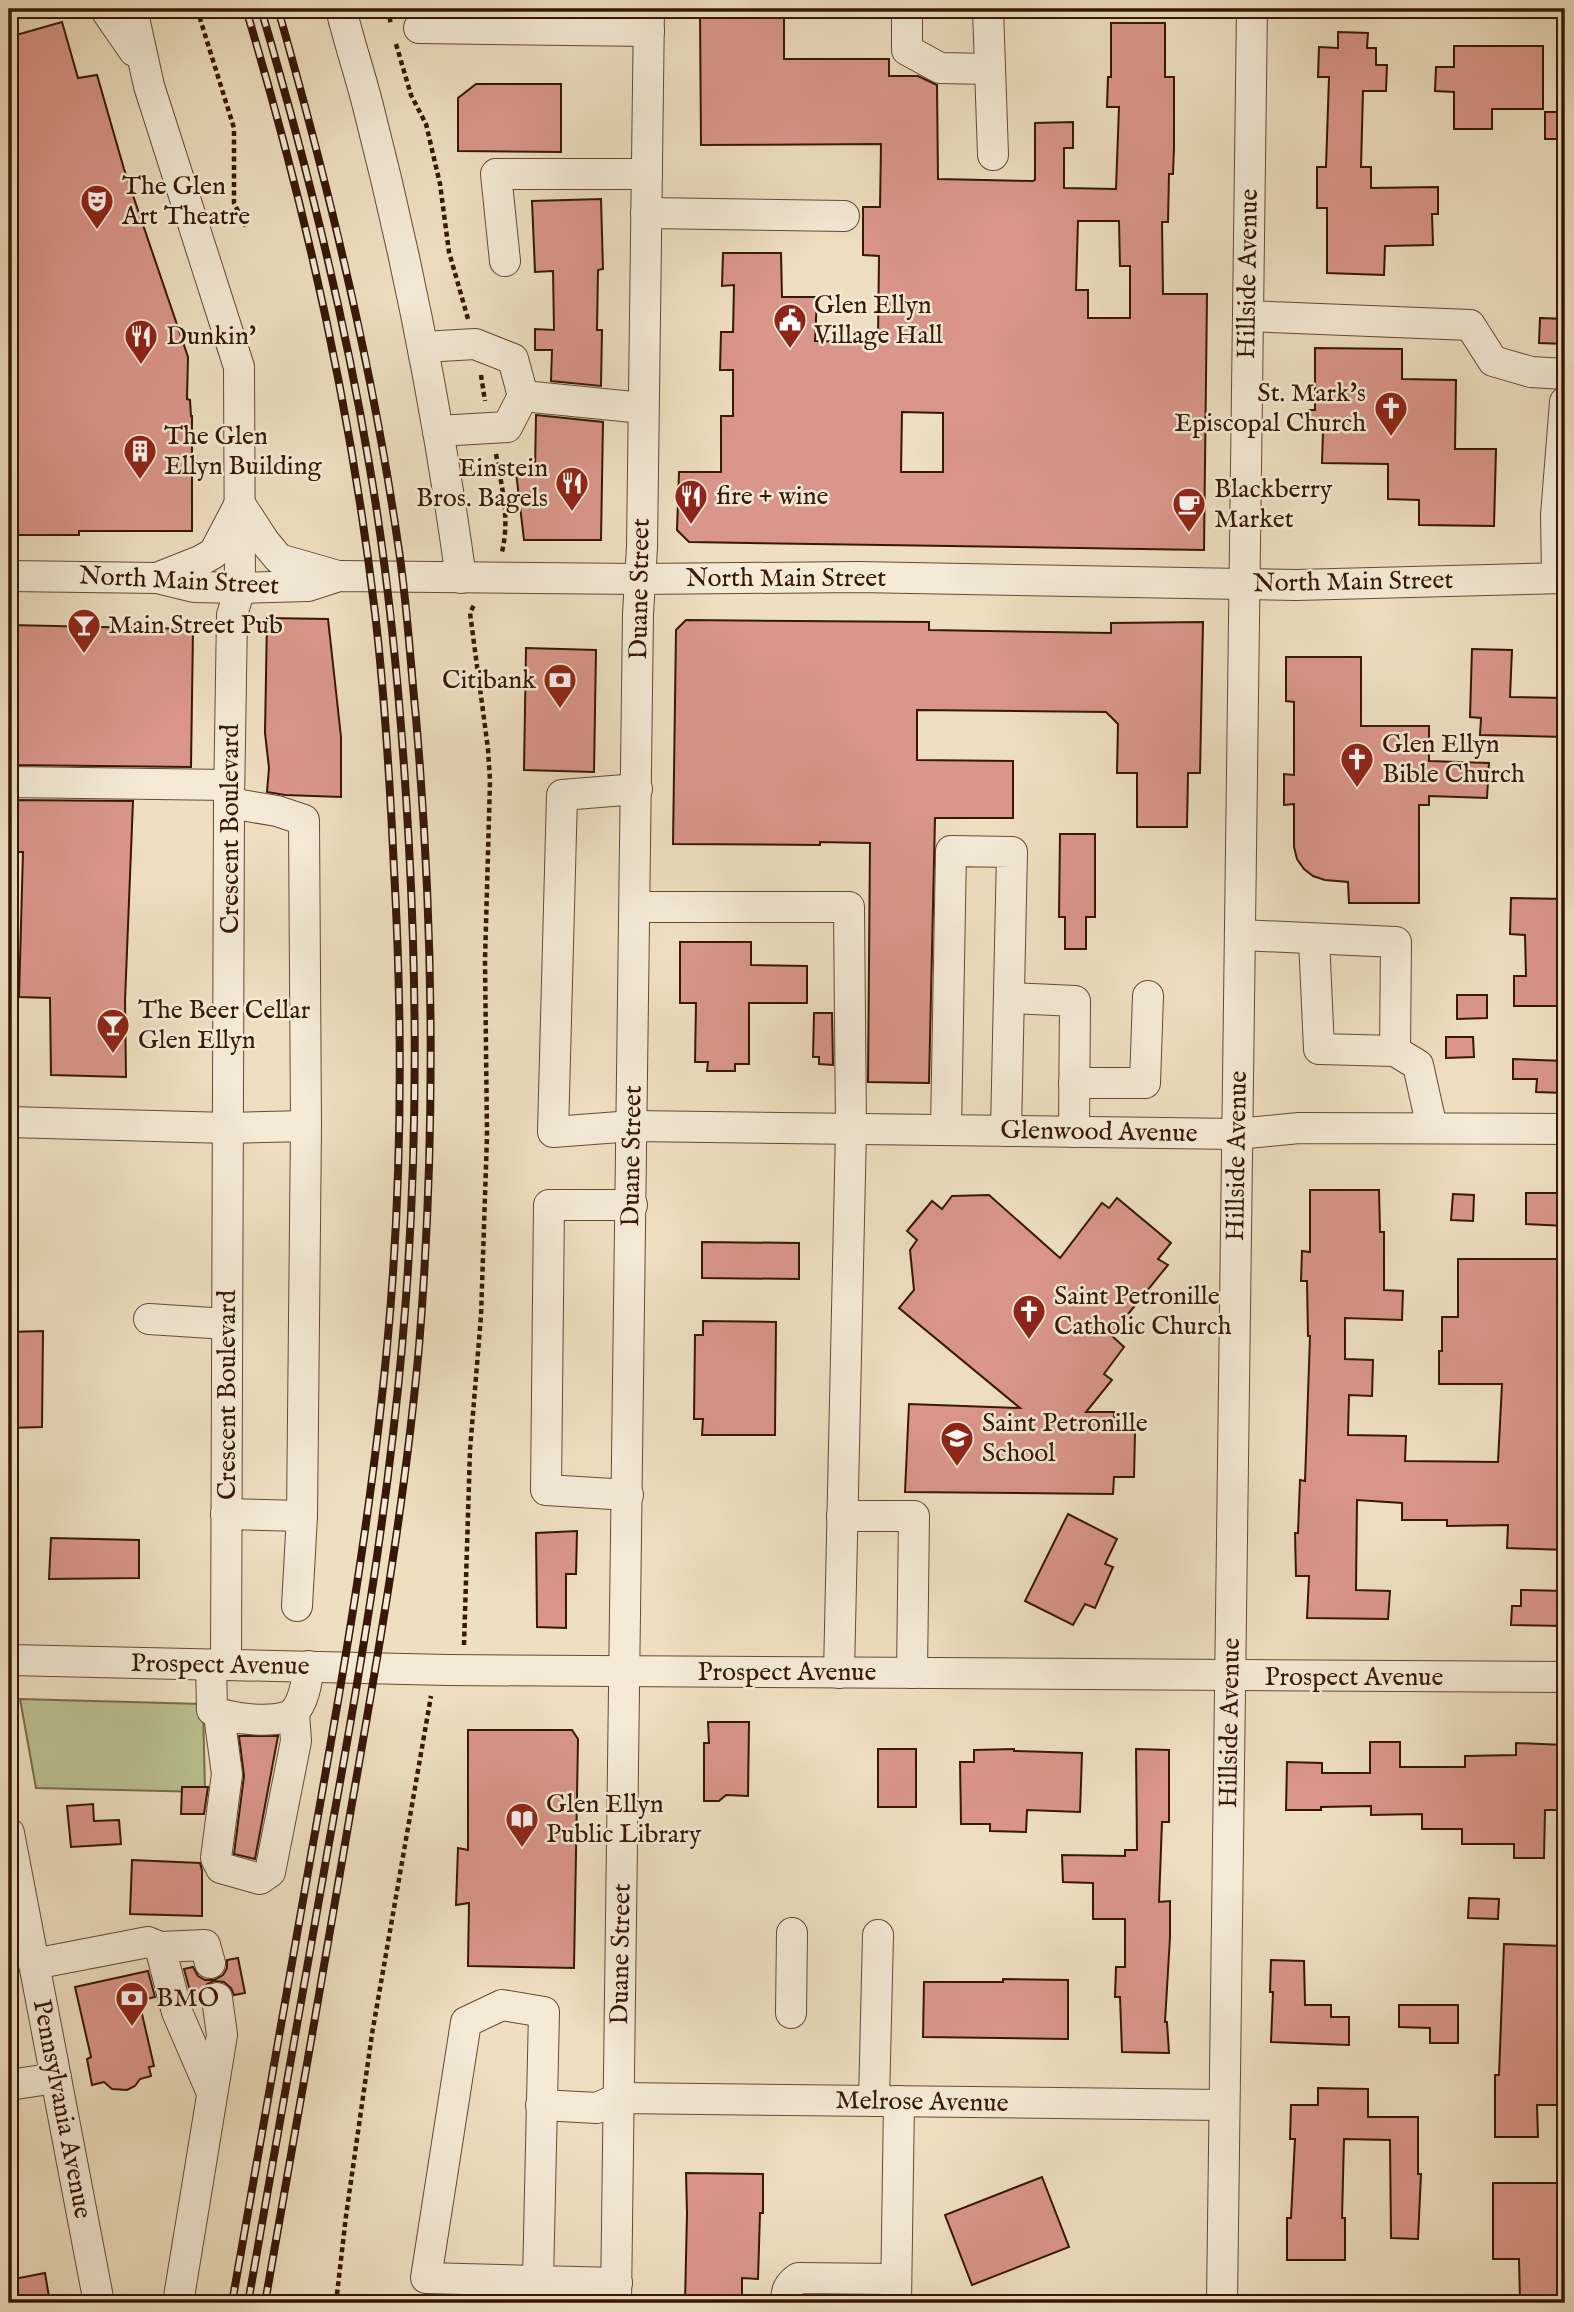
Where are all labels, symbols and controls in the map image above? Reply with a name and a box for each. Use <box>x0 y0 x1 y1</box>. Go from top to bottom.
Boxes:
place label: The Glen Art Theatre <box>121 170 250 233</box>
theatre icon: The Glen Art Theatre <box>78 182 116 231</box>
street label: Hillside Avenue <box>1230 188 1266 359</box>
place label: Glen Ellyn Village Hall <box>813 289 944 352</box>
public building icon: Glen Ellyn Village Hall <box>771 301 809 350</box>
restaurant icon: Dunkin' <box>122 317 160 366</box>
place label: Dunkin' <box>166 320 256 353</box>
place label: St. Mark's Episcopal Church <box>1174 377 1366 440</box>
church icon: St. Mark's Episcopal Church <box>1372 389 1410 438</box>
place label: The Glen Ellyn Building <box>164 420 323 483</box>
building icon: The Glen Ellyn Building <box>121 432 159 481</box>
place label: Einstein Bros. Bagels <box>416 452 548 515</box>
restaurant icon: Einstein Bros. Bagels <box>553 464 591 513</box>
place label: Blackberry Market <box>1214 473 1333 536</box>
restaurant icon: fire + wine <box>672 477 710 526</box>
place label: fire + wine <box>716 480 828 513</box>
cafe icon: Blackberry Market <box>1170 485 1208 534</box>
street label: Duane Street <box>622 518 658 660</box>
street label: North Main Street <box>78 559 280 603</box>
street label: North Main Street <box>686 562 886 595</box>
street label: North Main Street <box>1253 564 1454 600</box>
bar icon: Main Street Pub <box>65 606 103 655</box>
place label: Main Street Pub <box>108 609 283 642</box>
bank icon: Citibank <box>541 661 579 710</box>
place label: Citibank <box>442 664 537 697</box>
street label: Crescent Boulevard <box>214 724 247 934</box>
place label: Glen Ellyn Bible Church <box>1382 728 1525 791</box>
church icon: Glen Ellyn Bible Church <box>1338 740 1376 789</box>
place label: The Beer Cellar Glen Ellyn <box>138 994 311 1057</box>
bar icon: The Beer Cellar Glen Ellyn <box>94 1006 132 1055</box>
street label: Hillside Avenue <box>1219 1070 1255 1241</box>
street label: Duane Street <box>614 1085 650 1227</box>
street label: Glenwood Avenue <box>1000 1114 1198 1150</box>
place label: Saint Petronille Catholic Church <box>1054 1280 1232 1343</box>
street label: Crescent Boulevard <box>211 1290 244 1500</box>
church icon: Saint Petronille Catholic Church <box>1010 1292 1048 1341</box>
place label: Saint Petronille School <box>982 1407 1148 1470</box>
school or university icon: Saint Petronille School <box>938 1419 976 1468</box>
street label: Hillside Avenue <box>1212 1637 1248 1808</box>
street label: Prospect Avenue <box>130 1647 310 1683</box>
street label: Prospect Avenue <box>698 1656 877 1689</box>
street label: Prospect Avenue <box>1265 1661 1444 1694</box>
place label: Glen Ellyn Public Library <box>546 1788 702 1851</box>
library icon: Glen Ellyn Public Library <box>503 1800 541 1849</box>
street label: Duane Street <box>603 1883 639 2025</box>
bank icon: BMO <box>113 1979 151 2028</box>
place label: BMO <box>156 1982 219 2015</box>
street label: Pennsylvania Avenue <box>25 1997 99 2221</box>
street label: Melrose Avenue <box>835 2084 1009 2120</box>

